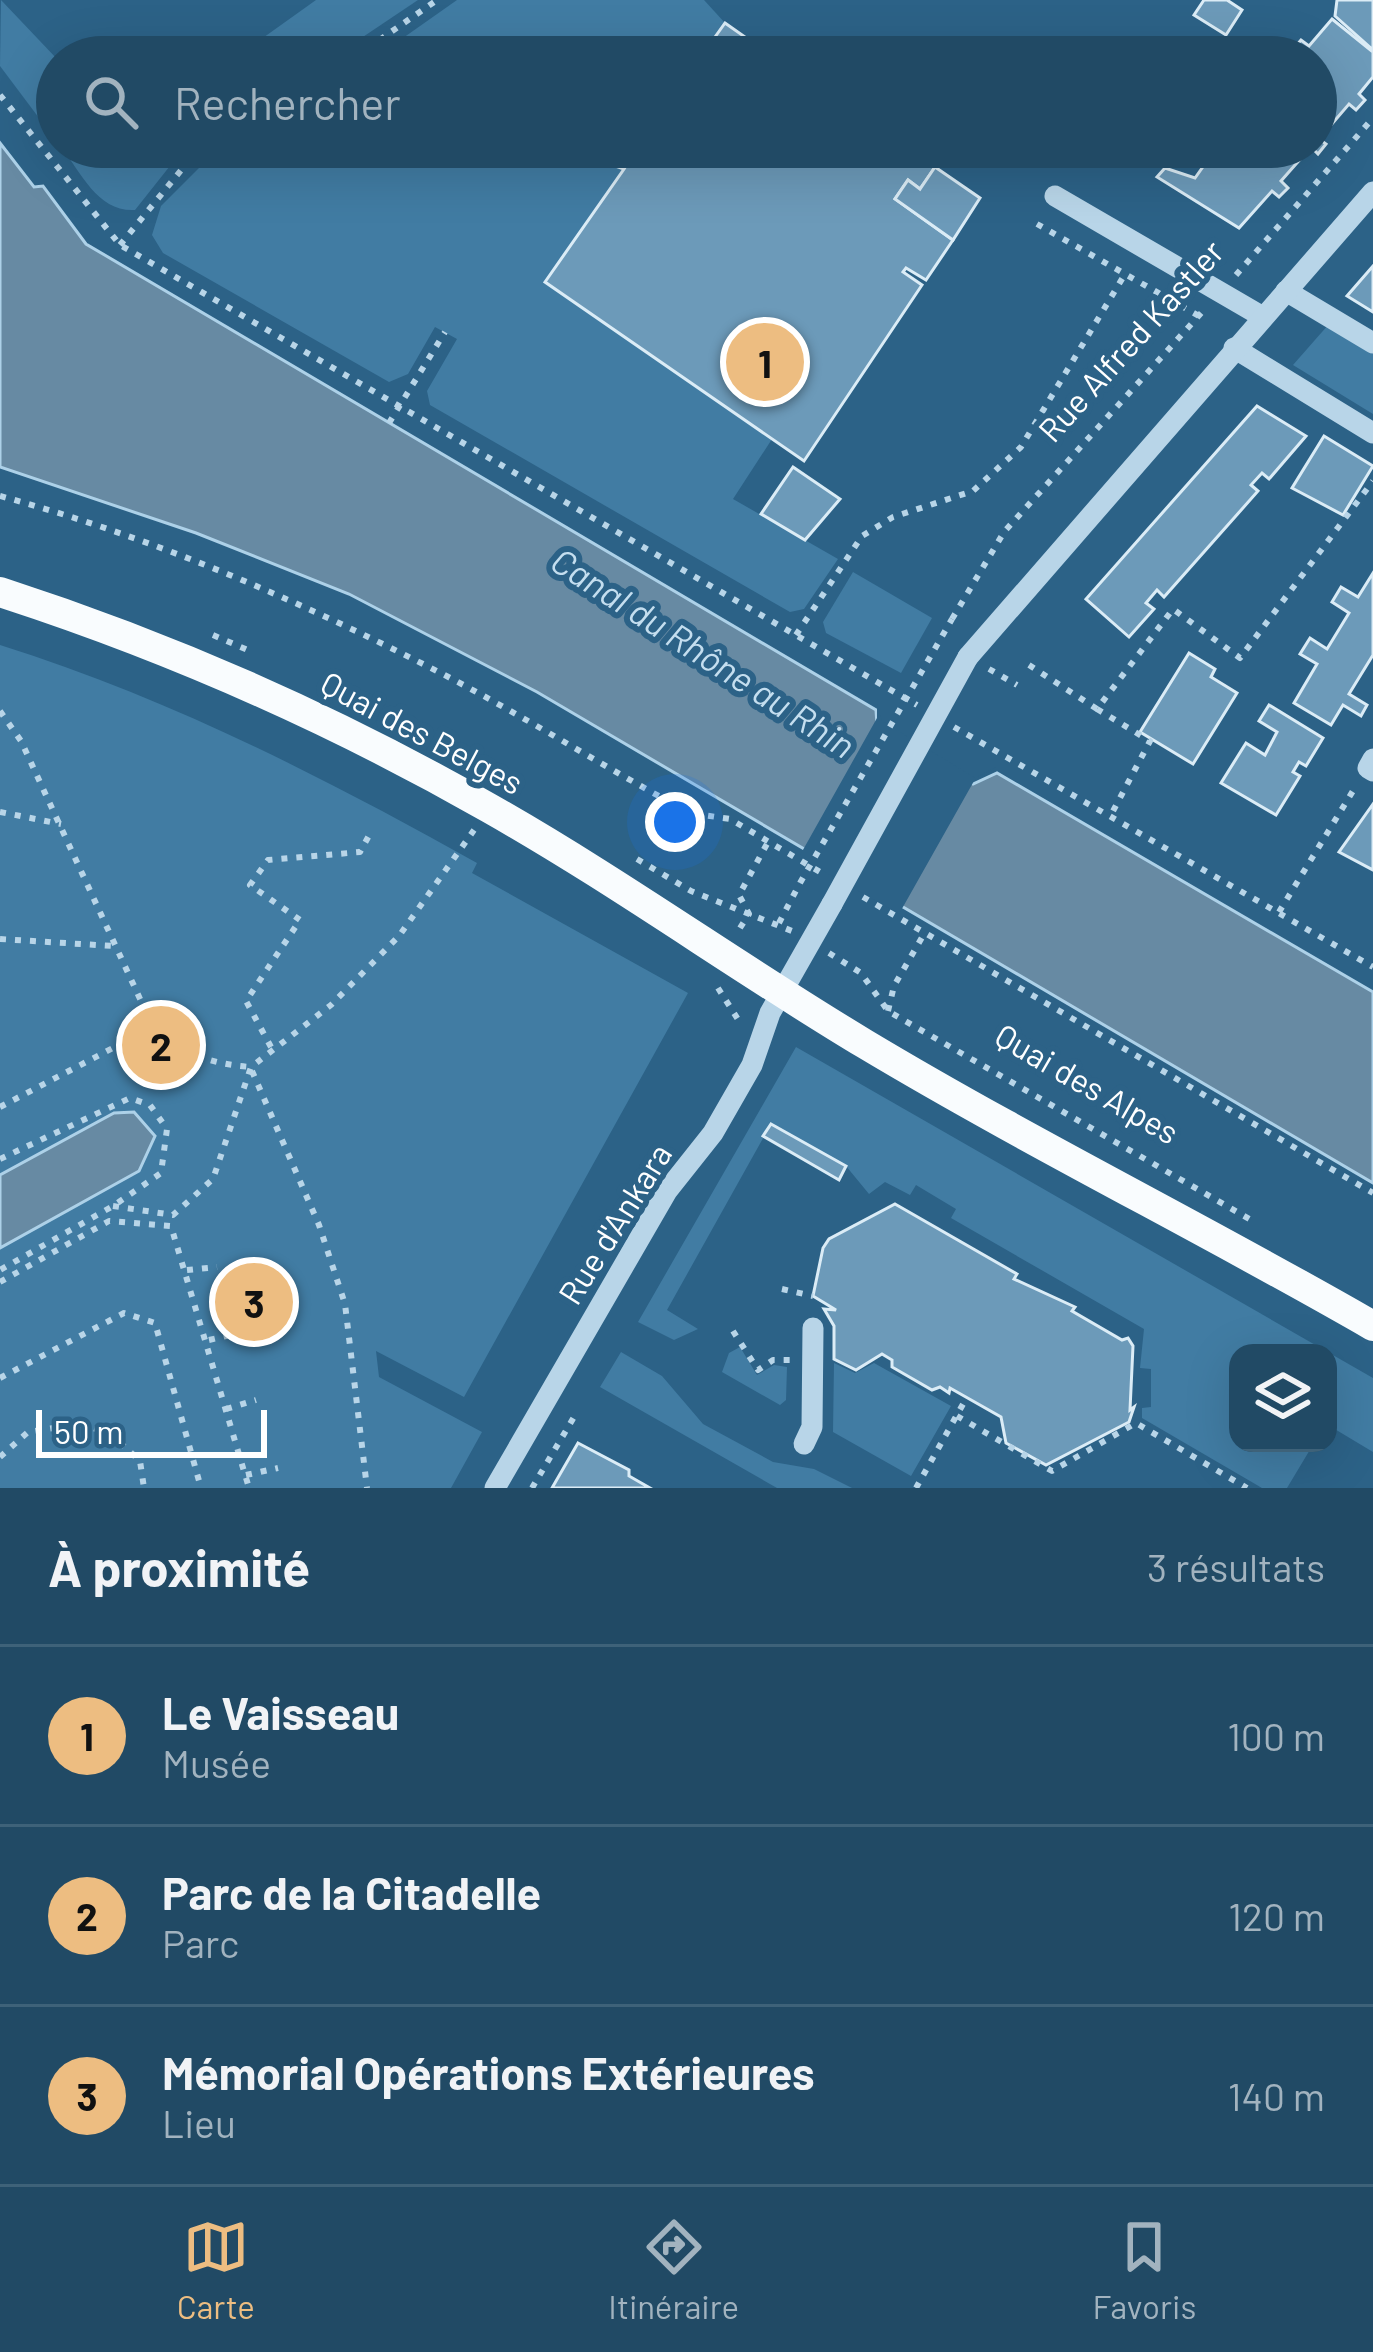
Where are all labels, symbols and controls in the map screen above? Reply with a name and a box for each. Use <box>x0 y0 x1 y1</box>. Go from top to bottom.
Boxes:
search box <box>36 36 1337 168</box>
icon: search <box>78 69 144 135</box>
text: Rechercher <box>174 75 401 129</box>
street label: Rue Alfred Kastler <box>1029 231 1231 449</box>
pin: 1 <box>726 317 804 407</box>
water label: Canal du Rhône au Rhin <box>544 538 864 766</box>
street label: Quai des Belges <box>315 662 530 802</box>
your location <box>645 792 705 852</box>
pin: 2 <box>122 1000 200 1090</box>
street label: Quai des Alpes <box>989 1015 1186 1152</box>
street label: Rue d'Ankara <box>549 1136 679 1311</box>
pin: 3 <box>215 1257 293 1347</box>
map controls <box>1229 1344 1337 1452</box>
button: layers <box>1229 1344 1337 1452</box>
scale bar <box>36 1404 267 1457</box>
text: 50 m <box>54 1411 124 1451</box>
text: À proximité <box>48 1536 310 1597</box>
text: 3 résultats <box>1147 1543 1325 1590</box>
text: Le Vaisseau <box>162 1685 399 1739</box>
text: 1 <box>80 1712 94 1759</box>
text: 100 m <box>1227 1712 1325 1759</box>
text: Musée <box>162 1739 271 1786</box>
text: Parc de la Citadelle <box>162 1865 541 1919</box>
text: 2 <box>76 1892 98 1939</box>
text: 120 m <box>1228 1892 1325 1939</box>
text: Parc <box>162 1919 239 1966</box>
text: Mémorial Opérations Extérieures <box>162 2045 815 2099</box>
text: 3 <box>76 2072 98 2119</box>
text: 140 m <box>1228 2072 1325 2119</box>
text: Lieu <box>162 2099 236 2146</box>
tab: Carte <box>177 2214 255 2326</box>
tab: Itinéraire <box>608 2214 739 2326</box>
tab: Favoris <box>1093 2214 1196 2326</box>

